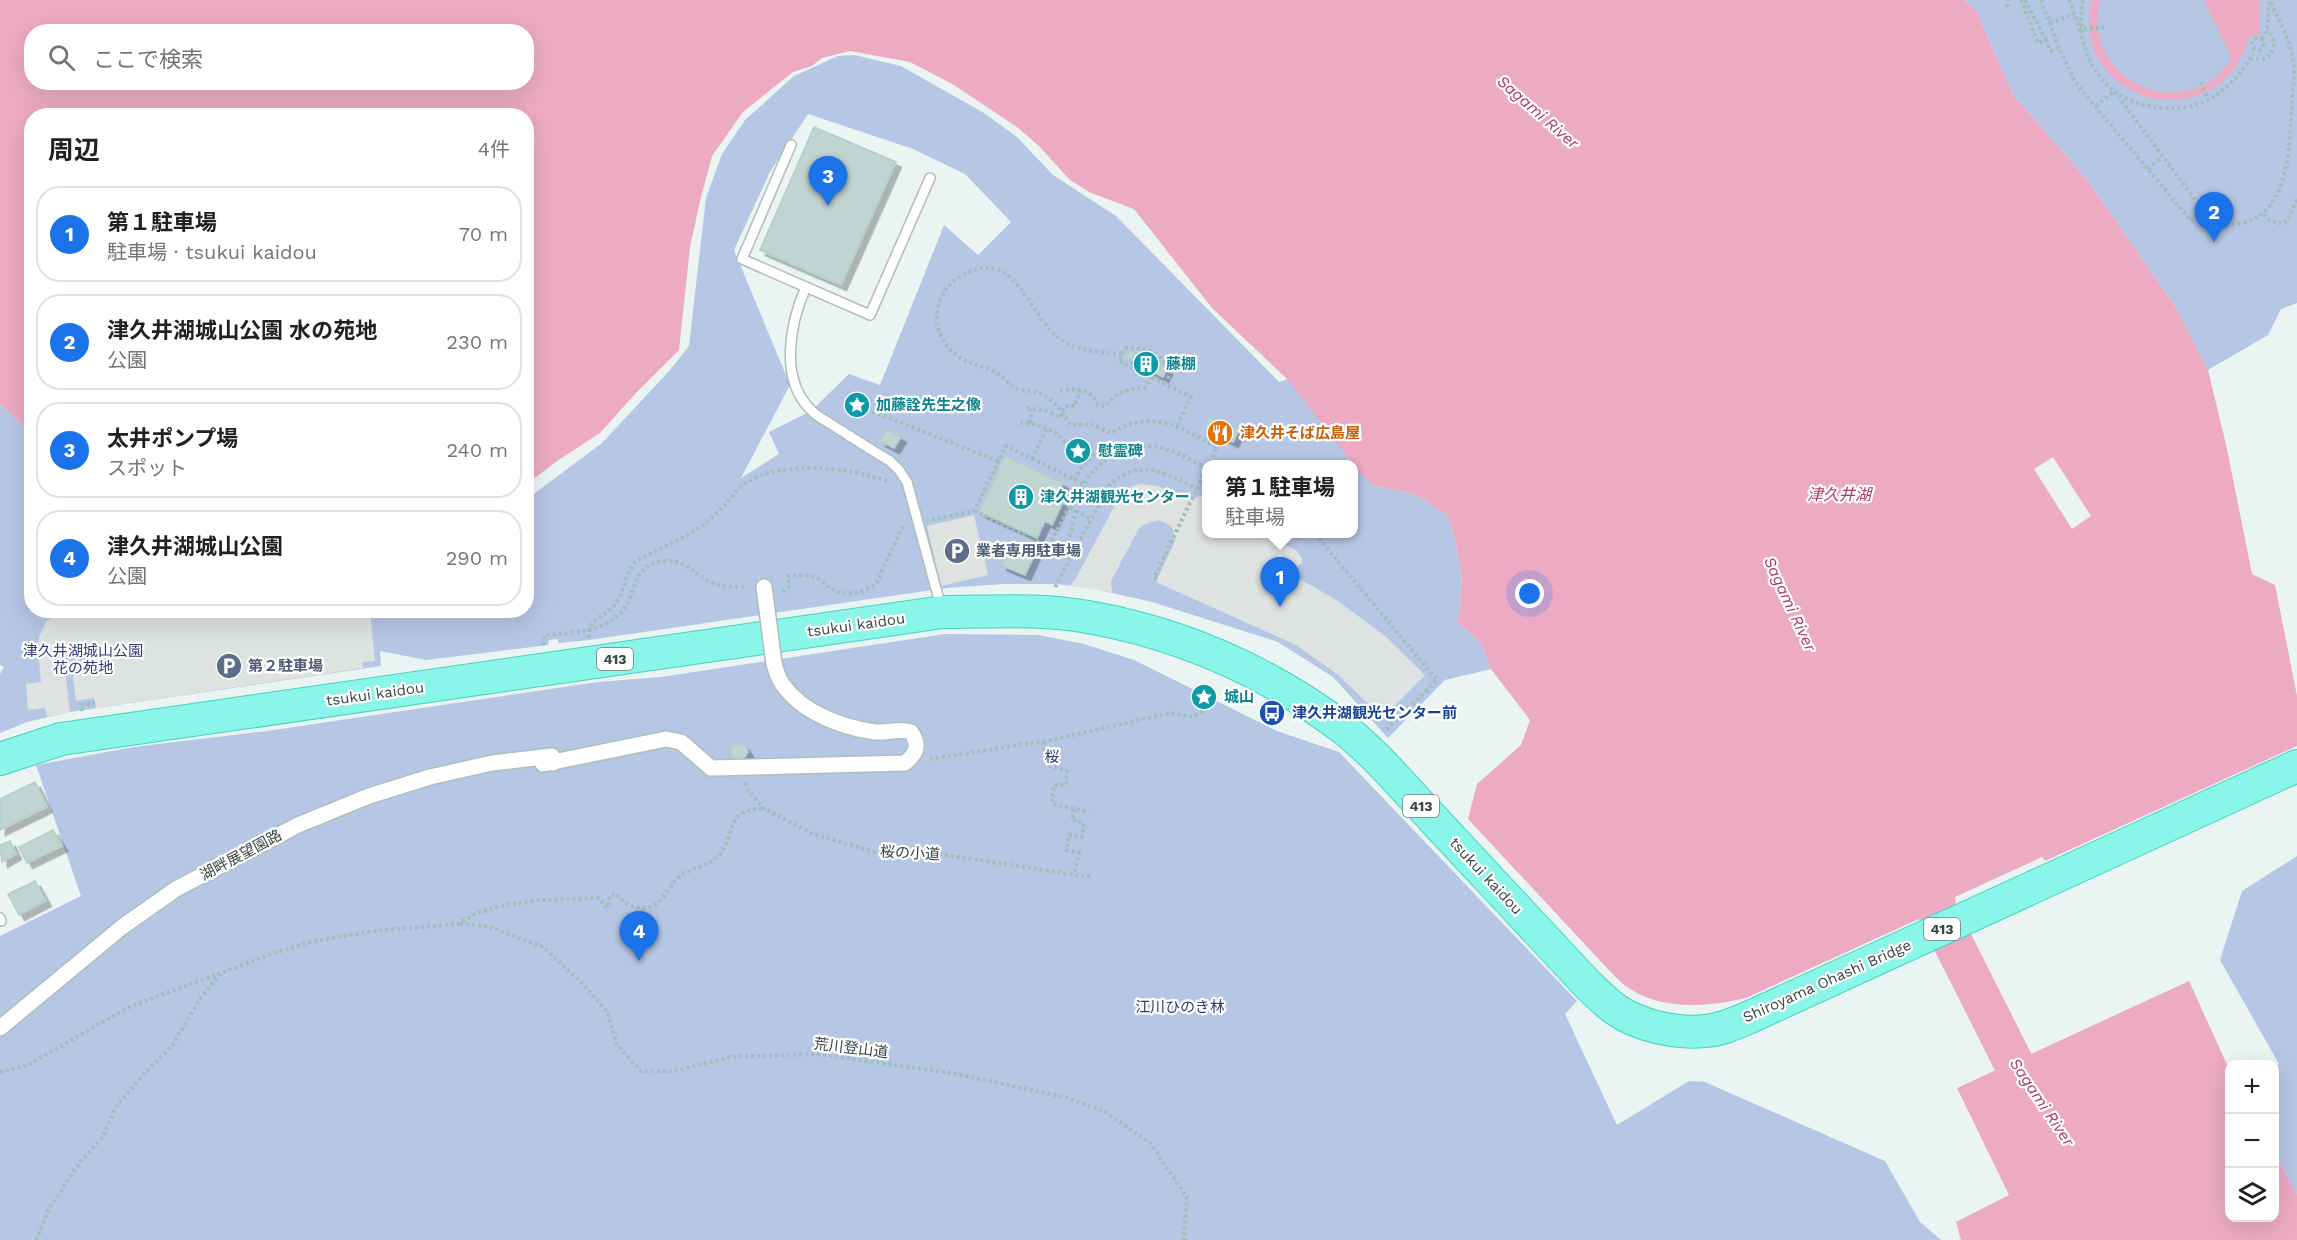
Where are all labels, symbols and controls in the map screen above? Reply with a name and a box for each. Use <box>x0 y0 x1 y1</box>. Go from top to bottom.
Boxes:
search box <box>24 24 534 90</box>
icon: search <box>45 41 78 74</box>
text: ここで検索 <box>93 47 203 72</box>
water label: Sagami River <box>1493 71 1583 153</box>
text: 周辺 <box>48 135 100 165</box>
text: 4件 <box>478 137 510 161</box>
pin: 3 <box>808 156 848 206</box>
pin: 2 <box>2194 192 2234 242</box>
text: 第１駐車場 <box>107 210 217 235</box>
text: 1 <box>65 222 74 246</box>
text: 70 m <box>459 222 508 246</box>
text: 駐車場 · tsukui kaidou <box>107 240 317 264</box>
text: 津久井湖城山公園 水の苑地 <box>107 318 377 343</box>
text: 2 <box>64 330 75 354</box>
text: 230 m <box>446 330 508 354</box>
text: 公園 <box>107 348 147 372</box>
building icon: 藤棚 <box>1131 349 1161 379</box>
place label: 藤棚 <box>1166 355 1196 373</box>
place icon: 加藤詮先生之像 <box>842 390 872 420</box>
place label: 加藤詮先生之像 <box>876 396 981 414</box>
restaurant icon: 津久井そば広島屋 <box>1205 418 1235 448</box>
place label: 津久井そば広島屋 <box>1240 424 1360 442</box>
text: 太井ポンプ場 <box>107 426 238 451</box>
place icon: 慰霊碑 <box>1063 436 1093 466</box>
text: 3 <box>64 438 75 462</box>
text: 240 m <box>446 438 508 462</box>
place label: 慰霊碑 <box>1098 442 1143 460</box>
text: スポット <box>107 456 187 480</box>
popup <box>1202 460 1358 538</box>
text: 第１駐車場 <box>1225 475 1335 500</box>
building icon: 津久井湖観光センター <box>1006 482 1036 512</box>
water label: 津久井湖 <box>1807 485 1874 504</box>
place label: 津久井湖観光センター <box>1040 488 1190 506</box>
text: 駐車場 <box>1225 505 1285 529</box>
text: 津久井湖城山公園 <box>107 534 283 559</box>
parking icon: 業者専用駐車場 <box>942 536 972 566</box>
place label: 業者専用駐車場 <box>976 542 1081 560</box>
text: 4 <box>63 546 76 570</box>
text: 290 m <box>446 546 508 570</box>
water label: Sagami River <box>1760 554 1820 655</box>
pin: 1 <box>1260 558 1300 607</box>
text: 公園 <box>107 564 147 588</box>
your location <box>1515 579 1544 608</box>
street label: tsukui kaidou <box>806 609 906 641</box>
park label: 津久井湖城山公園 花の苑地 <box>23 642 143 677</box>
road number: 413 <box>597 648 633 670</box>
parking icon: 第２駐車場 <box>214 651 244 681</box>
place label: 第２駐車場 <box>248 657 323 675</box>
street label: tsukui kaidou <box>325 678 425 710</box>
place icon: 城山 <box>1189 682 1219 712</box>
place label: 城山 <box>1224 688 1254 706</box>
bus stop icon: 津久井湖観光センター前 <box>1257 698 1287 728</box>
place label: 津久井湖観光センター前 <box>1292 704 1457 722</box>
park label: 桜 <box>1044 748 1060 766</box>
road number: 413 <box>1403 795 1439 817</box>
street label: 湖畔展望園路 <box>197 826 285 884</box>
street label: tsukui kaidou <box>1446 834 1526 918</box>
street label: 桜の小道 <box>880 842 940 864</box>
pin: 4 <box>620 912 658 961</box>
road number: 413 <box>1924 918 1960 940</box>
street label: Shiroyama Ohashi Bridge <box>1740 936 1914 1026</box>
park label: 江川ひのき林 <box>1135 998 1225 1016</box>
street label: 荒川登山道 <box>813 1034 889 1062</box>
water label: Sagami River <box>2006 1054 2079 1150</box>
map controls <box>2225 1060 2279 1222</box>
button: + <box>2225 1060 2279 1114</box>
button: − <box>2225 1114 2279 1168</box>
button: layers <box>2225 1168 2279 1222</box>

